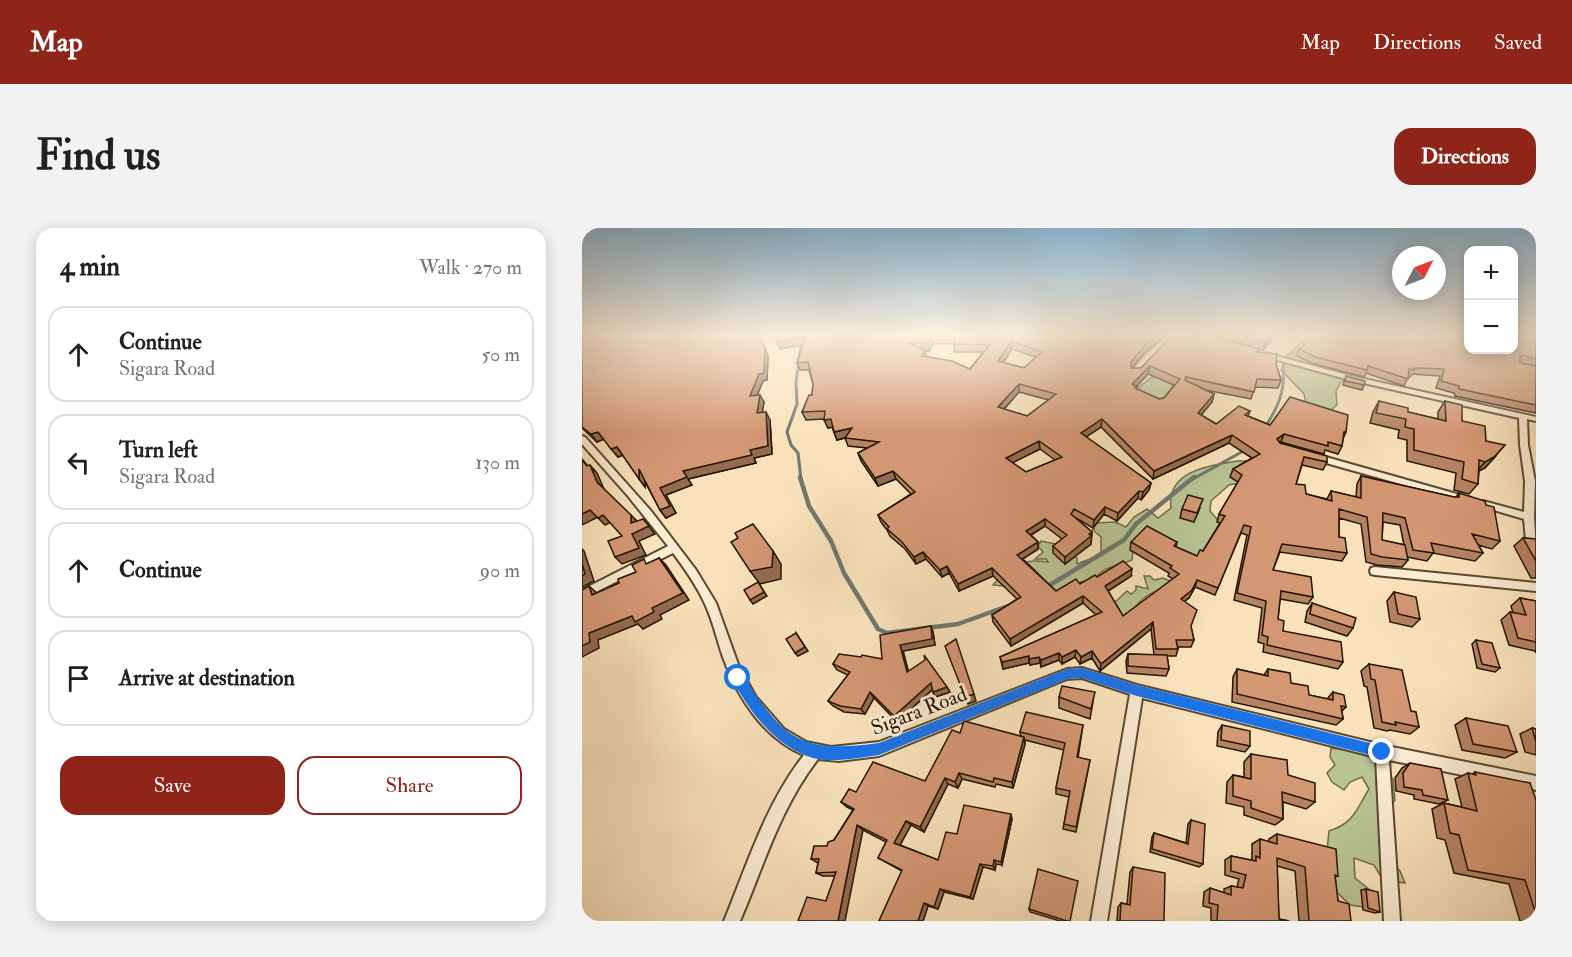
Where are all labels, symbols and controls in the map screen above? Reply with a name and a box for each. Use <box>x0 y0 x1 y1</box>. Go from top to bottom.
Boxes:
text: Map <box>30 25 83 60</box>
text: Map <box>1300 29 1340 56</box>
text: Directions <box>1373 29 1461 56</box>
text: Saved <box>1494 29 1542 56</box>
button: Directions <box>1394 128 1536 185</box>
text: Find us <box>36 130 160 182</box>
north arrow <box>1392 246 1446 300</box>
map controls <box>1464 246 1518 354</box>
button: + <box>1464 246 1518 300</box>
text: 4 min <box>60 251 120 283</box>
text: Walk · 270 m <box>419 255 522 280</box>
button: − <box>1464 300 1518 354</box>
text: Continue <box>119 328 202 356</box>
icon: ahead <box>62 338 95 371</box>
text: 50 m <box>481 342 520 367</box>
text: Sigara Road <box>119 356 215 381</box>
text: Turn left <box>119 436 198 464</box>
icon: left <box>62 446 95 479</box>
text: 130 m <box>475 450 520 475</box>
text: Sigara Road <box>119 464 215 489</box>
icon: ahead <box>62 554 95 587</box>
text: Continue <box>119 556 202 584</box>
text: 90 m <box>480 558 520 583</box>
icon: arrive <box>62 662 95 695</box>
text: Arrive at destination <box>119 664 295 692</box>
route start <box>724 664 750 690</box>
street label: Sigara Road <box>867 680 972 742</box>
route end <box>1368 738 1394 764</box>
button: Save <box>60 756 285 815</box>
button: Share <box>297 756 522 815</box>

